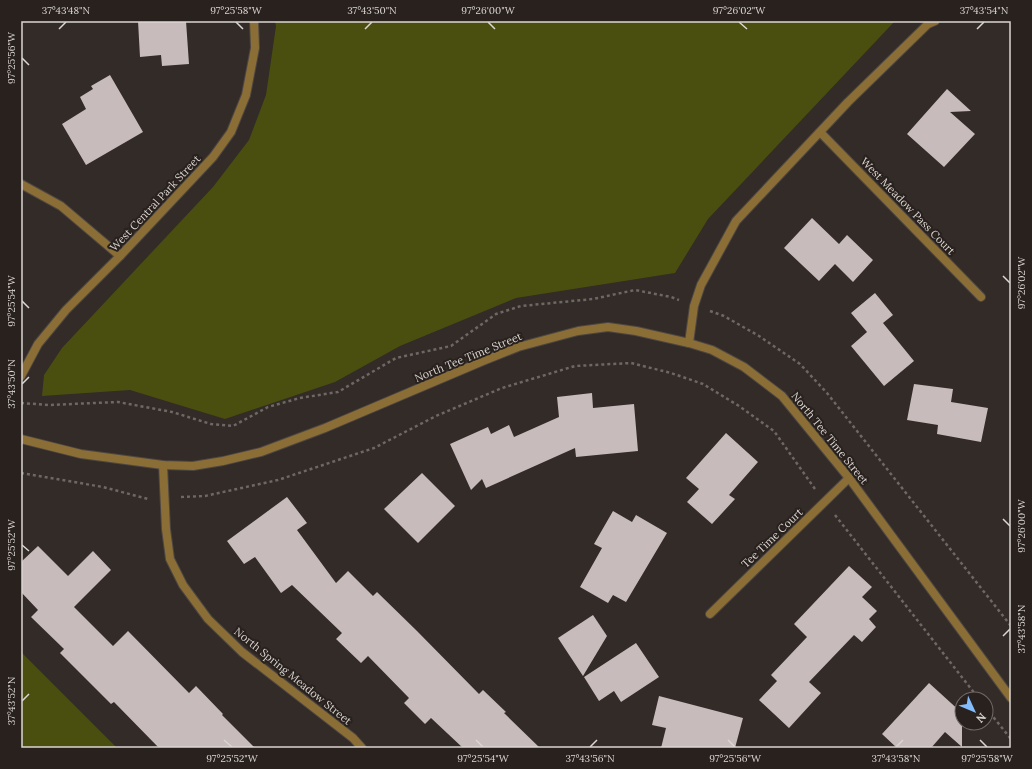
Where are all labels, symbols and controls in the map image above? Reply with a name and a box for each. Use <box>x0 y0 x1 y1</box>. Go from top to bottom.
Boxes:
text: 37°43'48"N <box>42 4 91 17</box>
text: 97°25'58"W <box>210 4 263 17</box>
text: 37°43'50"N <box>347 4 397 17</box>
text: 97°26'00"W <box>461 4 516 17</box>
text: 97°26'02"W <box>713 4 766 17</box>
text: 37°43'54"N <box>960 4 1009 17</box>
text: 97°25'56"W <box>5 31 18 84</box>
street label: West Central Park Street <box>107 151 204 254</box>
street label: West Meadow Pass Court <box>858 154 959 258</box>
text: 97°26'02"W <box>1015 256 1028 309</box>
text: 97°25'54"W <box>5 274 18 327</box>
street label: North Tee Time Street <box>412 329 524 385</box>
text: 37°43'50"N <box>5 359 18 409</box>
street label: North Tee Time Street <box>789 389 872 487</box>
text: 97°26'00"W <box>1015 498 1028 553</box>
street label: Tee Time Court <box>738 505 806 571</box>
text: 97°25'52"W <box>5 518 18 571</box>
text: 37°43'58"N <box>1015 604 1028 653</box>
street label: North Spring Meadow Street <box>231 624 355 728</box>
text: 37°43'52"N <box>5 676 18 725</box>
north arrow <box>954 691 994 731</box>
text: N <box>973 710 989 726</box>
text: 97°25'52"W <box>206 752 259 765</box>
text: 97°25'54"W <box>457 752 510 765</box>
text: 37°43'56"N <box>565 752 615 765</box>
text: 97°25'56"W <box>709 752 762 765</box>
text: 37°43'58"N <box>872 752 921 765</box>
text: 97°25'58"W <box>961 752 1014 765</box>

